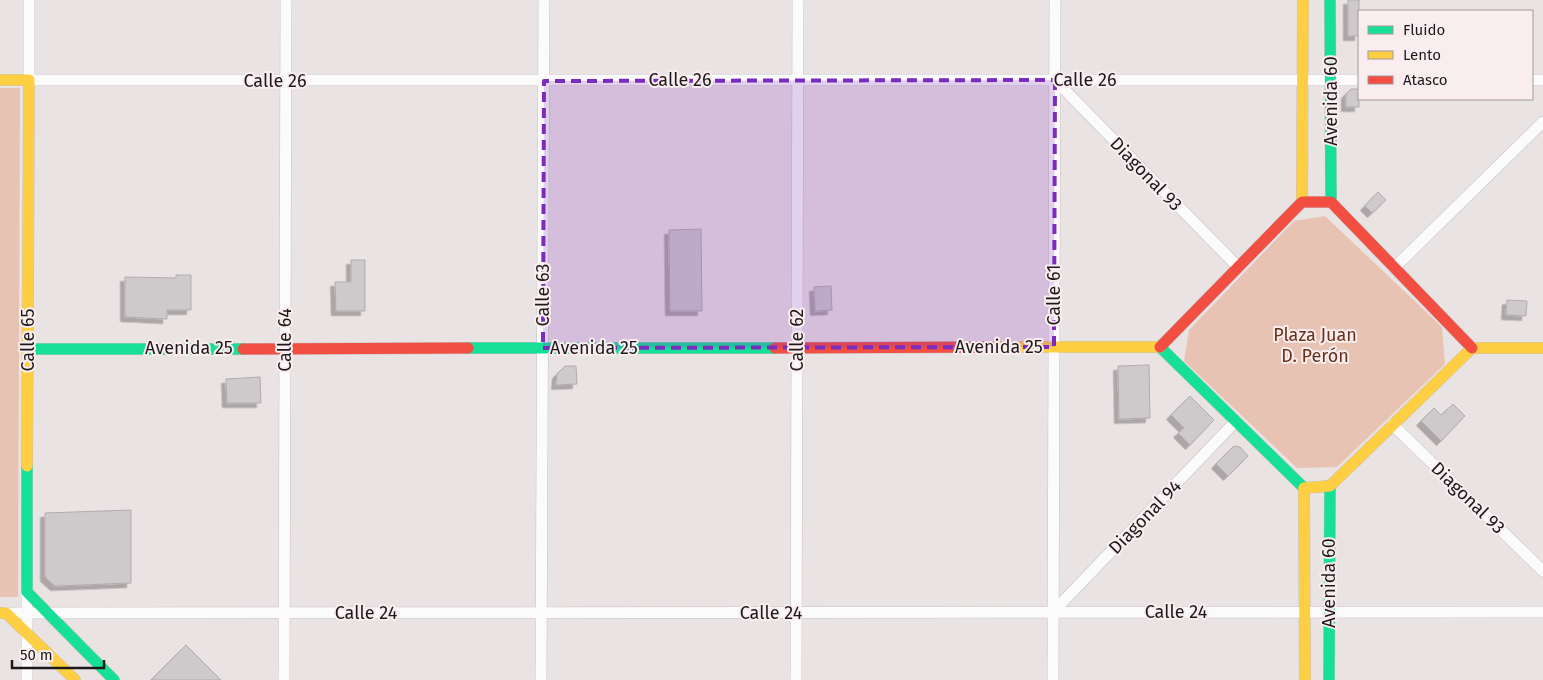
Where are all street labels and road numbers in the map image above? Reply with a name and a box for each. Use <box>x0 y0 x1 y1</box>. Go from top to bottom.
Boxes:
street label: Avenida 60 <box>1320 56 1342 146</box>
street label: Calle 26 <box>648 69 712 91</box>
street label: Calle 26 <box>1053 69 1117 91</box>
street label: Calle 26 <box>243 70 307 92</box>
street label: Diagonal 93 <box>1105 132 1187 216</box>
street label: Calle 63 <box>532 264 554 326</box>
street label: Calle 61 <box>1043 264 1065 326</box>
street label: Calle 65 <box>17 308 39 372</box>
street label: Calle 64 <box>274 308 296 372</box>
street label: Calle 62 <box>786 308 808 371</box>
street label: Avenida 25 <box>955 336 1043 358</box>
street label: Avenida 25 <box>145 337 233 359</box>
street label: Avenida 25 <box>550 337 638 359</box>
street label: Diagonal 93 <box>1426 457 1510 539</box>
street label: Diagonal 94 <box>1104 475 1186 559</box>
street label: Avenida 60 <box>1318 538 1340 628</box>
street label: Calle 24 <box>1145 601 1208 623</box>
street label: Calle 24 <box>335 602 398 624</box>
street label: Calle 24 <box>740 602 803 624</box>

